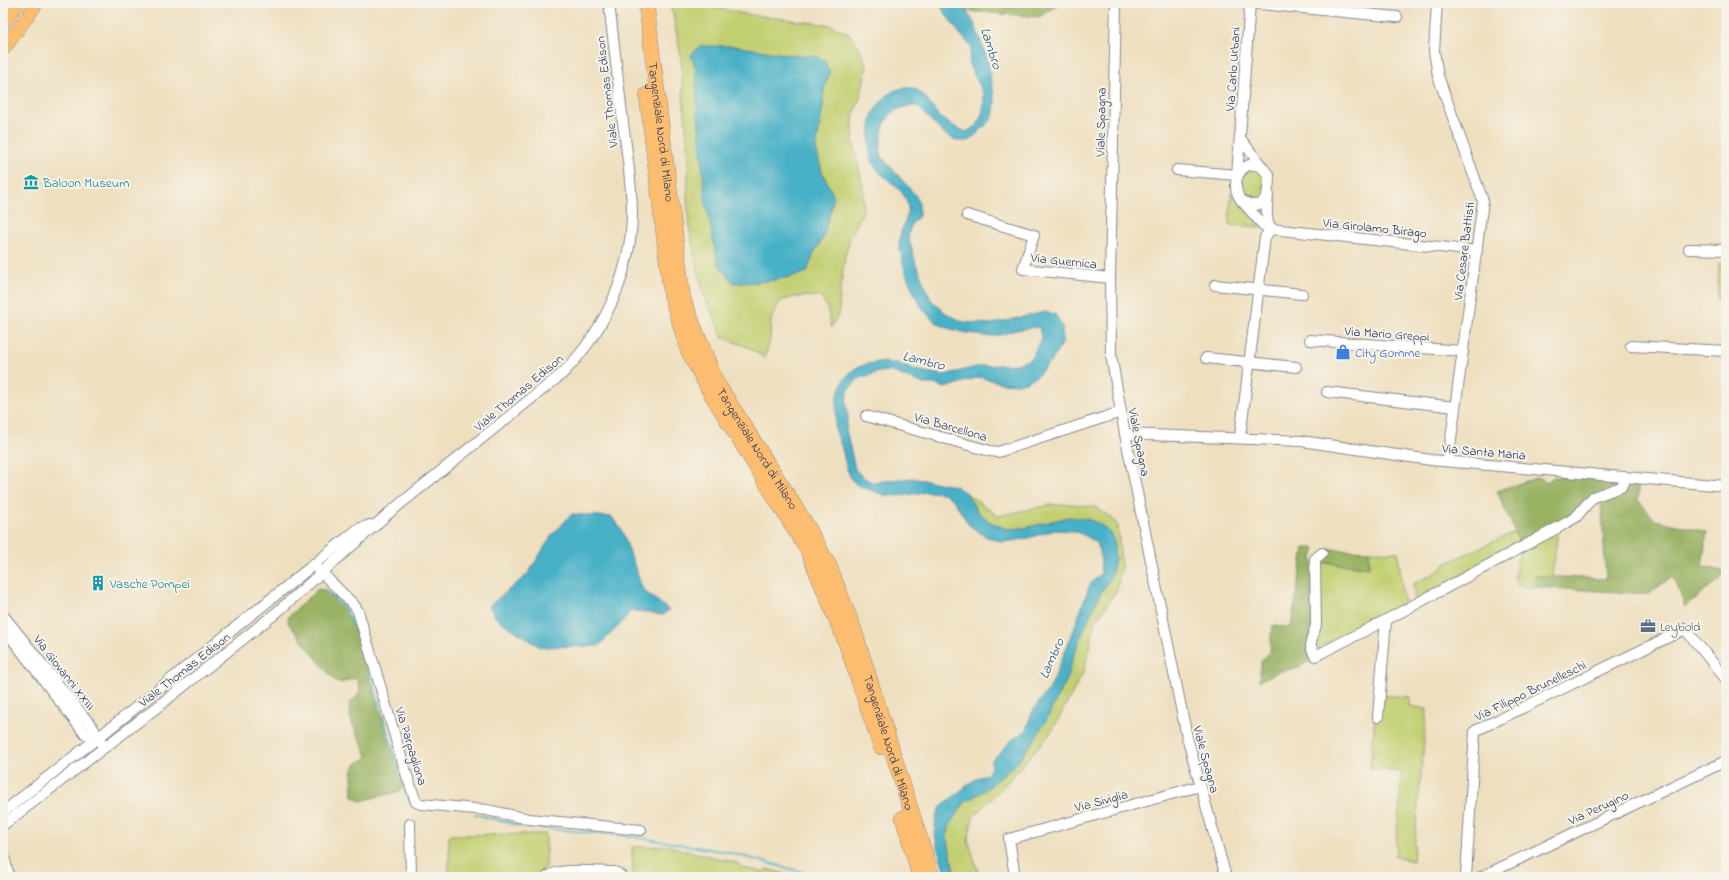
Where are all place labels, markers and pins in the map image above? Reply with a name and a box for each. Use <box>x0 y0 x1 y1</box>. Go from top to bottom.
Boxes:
museum icon: Baloon Museum <box>22 173 40 191</box>
place label: Baloon Museum <box>42 174 129 193</box>
shop icon: City Gomme <box>1334 343 1352 361</box>
place label: City Gomme <box>1355 344 1420 364</box>
building icon: Vasche Pompei <box>89 574 107 592</box>
place label: Vasche Pompei <box>109 575 190 594</box>
office icon: Leybold <box>1639 617 1657 635</box>
place label: Leybold <box>1660 618 1701 638</box>

